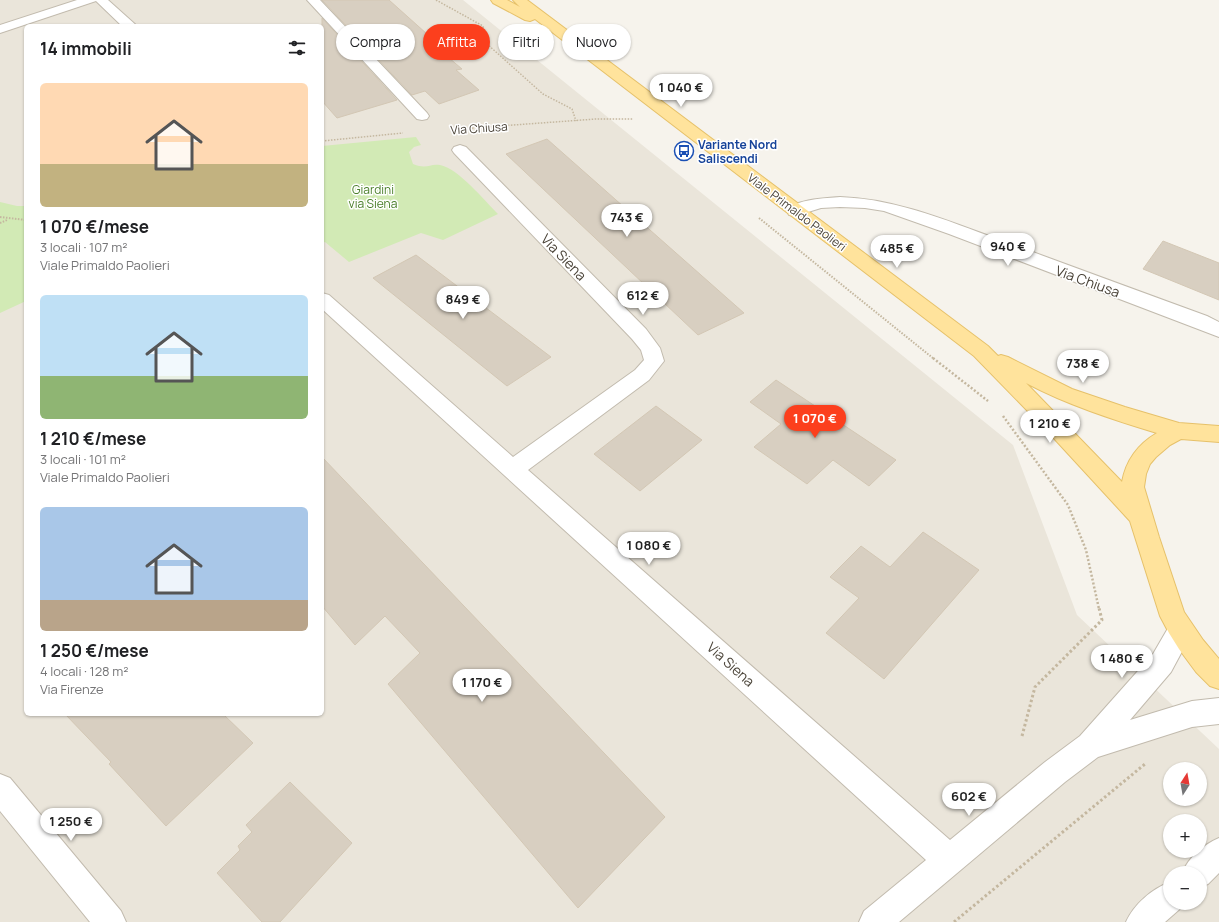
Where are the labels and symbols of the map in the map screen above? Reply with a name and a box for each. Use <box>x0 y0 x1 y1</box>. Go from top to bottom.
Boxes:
pin: 1 040 € <box>644 74 718 108</box>
street label: Via Chiusa <box>450 118 508 138</box>
place label: Variante Nord Saliscendi <box>698 136 777 167</box>
bus stop icon: Variante Nord Saliscendi <box>673 140 695 162</box>
street label: Viale Primaldo Paolieri <box>744 169 850 255</box>
park label: Giardini via Siena <box>349 181 397 212</box>
pin: 743 € <box>599 204 655 238</box>
street label: Via Siena <box>537 230 591 284</box>
pin: 940 € <box>980 233 1036 267</box>
pin: 485 € <box>869 235 925 269</box>
street label: Via Chiusa <box>1053 261 1123 301</box>
pin: 612 € <box>615 282 671 316</box>
pin: 849 € <box>435 286 491 320</box>
pin: 738 € <box>1055 350 1111 384</box>
pin: 1 070 € <box>778 405 852 439</box>
pin: 1 210 € <box>1013 410 1087 444</box>
pin: 1 080 € <box>612 532 686 566</box>
street label: Via Siena <box>703 638 759 690</box>
pin: 1 480 € <box>1085 645 1159 679</box>
pin: 1 170 € <box>445 669 519 703</box>
north arrow <box>1163 762 1207 806</box>
pin: 602 € <box>941 783 997 817</box>
pin: 1 250 € <box>34 808 108 842</box>

